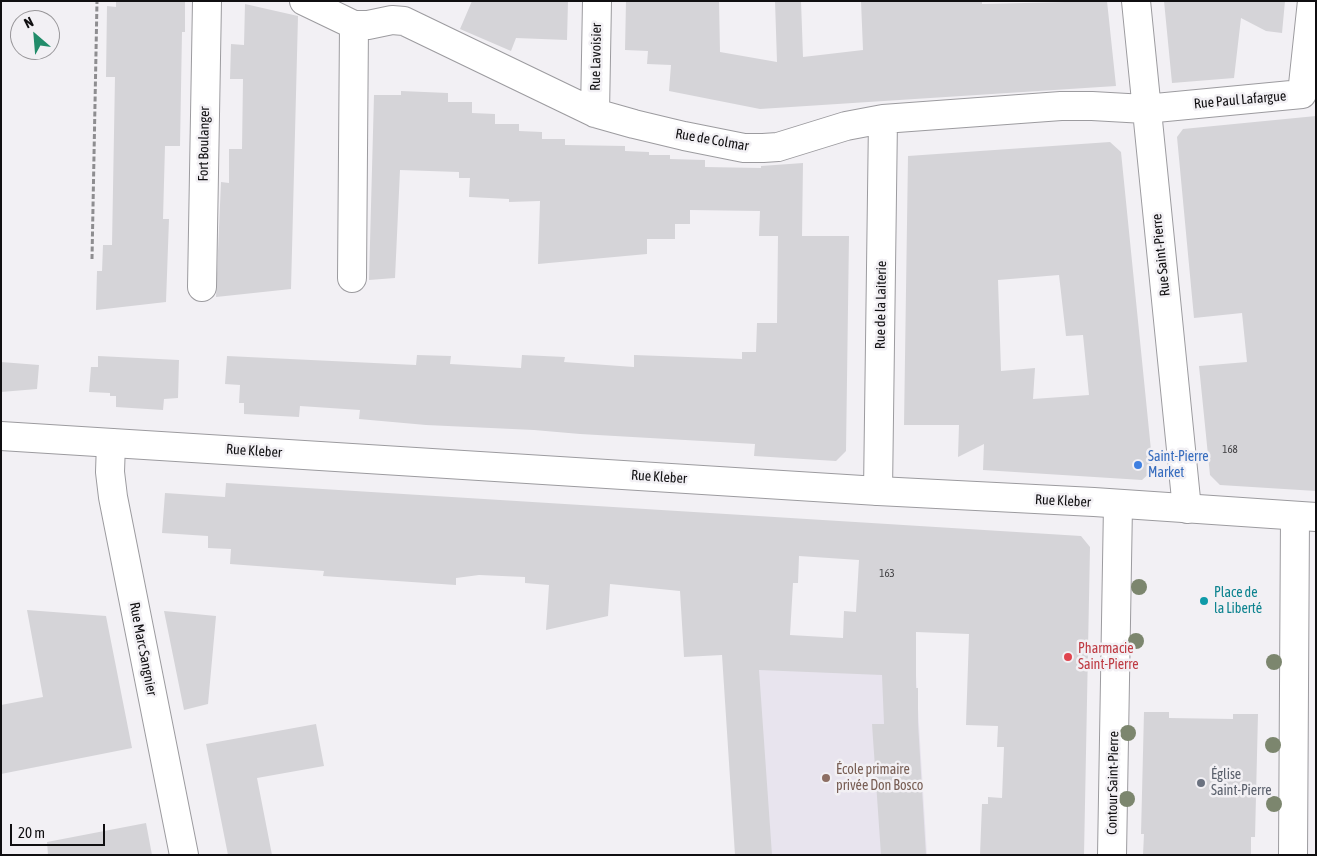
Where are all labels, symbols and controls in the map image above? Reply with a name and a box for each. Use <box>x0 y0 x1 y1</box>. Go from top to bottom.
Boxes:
north arrow <box>10 10 60 60</box>
text: N <box>21 14 36 32</box>
street label: Rue Lavoisier <box>587 23 605 91</box>
street label: Rue Paul Lafargue <box>1193 88 1287 112</box>
street label: Fort Boulanger <box>195 106 213 182</box>
street label: Rue de Colmar <box>674 125 750 155</box>
street label: Rue Saint-Pierre <box>1148 213 1174 297</box>
street label: Rue de la Laiterie <box>872 261 890 349</box>
street label: Rue Kleber <box>226 441 282 461</box>
house number: 168 <box>1222 443 1238 457</box>
place label: Saint-Pierre Market <box>1148 449 1209 482</box>
marker: Saint-Pierre Market <box>1132 459 1144 471</box>
street label: Rue Kleber <box>631 467 687 487</box>
street label: Rue Kleber <box>1035 491 1091 511</box>
house number: 163 <box>879 567 895 581</box>
place label: Place de la Liberté <box>1214 585 1262 618</box>
marker: Place de la Liberté <box>1198 595 1210 607</box>
street label: Rue Marc Sangnier <box>126 601 160 697</box>
place label: Pharmacie Saint-Pierre <box>1078 641 1139 674</box>
marker: Pharmacie Saint-Pierre <box>1062 651 1074 663</box>
street label: Contour Saint-Pierre <box>1104 731 1122 835</box>
place label: École primaire privée Don Bosco <box>836 762 923 794</box>
place label: Église Saint-Pierre <box>1211 767 1272 800</box>
marker: École primaire privée Don Bosco <box>820 772 832 784</box>
marker: Église Saint-Pierre <box>1195 777 1207 789</box>
scale bar <box>12 814 108 846</box>
text: 20 m <box>18 824 45 841</box>

